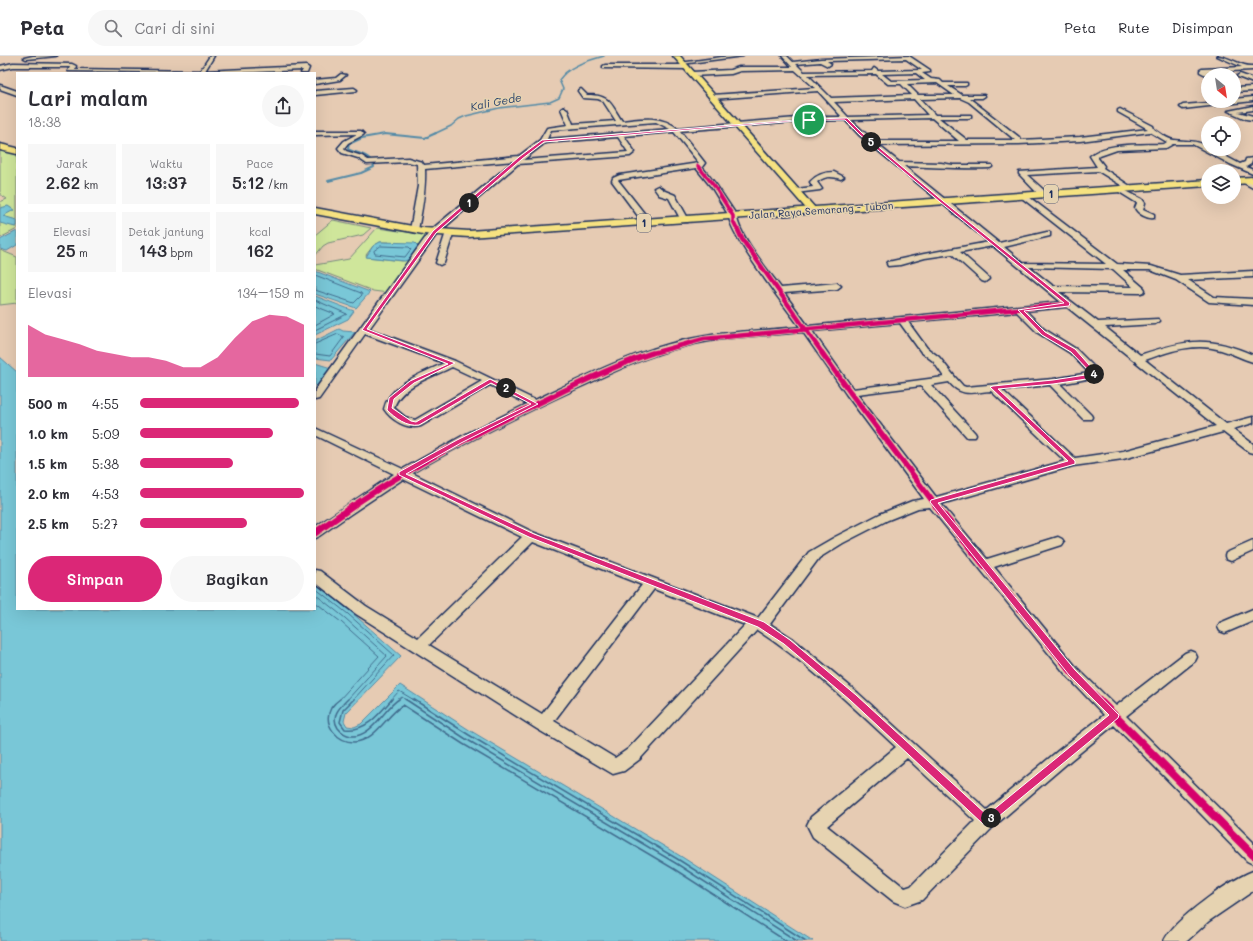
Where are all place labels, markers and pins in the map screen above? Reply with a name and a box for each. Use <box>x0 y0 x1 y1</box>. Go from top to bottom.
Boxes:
pin <box>792 103 826 137</box>
pin: 5 <box>861 132 881 152</box>
pin: 1 <box>459 193 479 213</box>
pin: 4 <box>1084 364 1104 384</box>
pin: 2 <box>496 378 516 398</box>
pin: 3 <box>981 808 1001 828</box>

